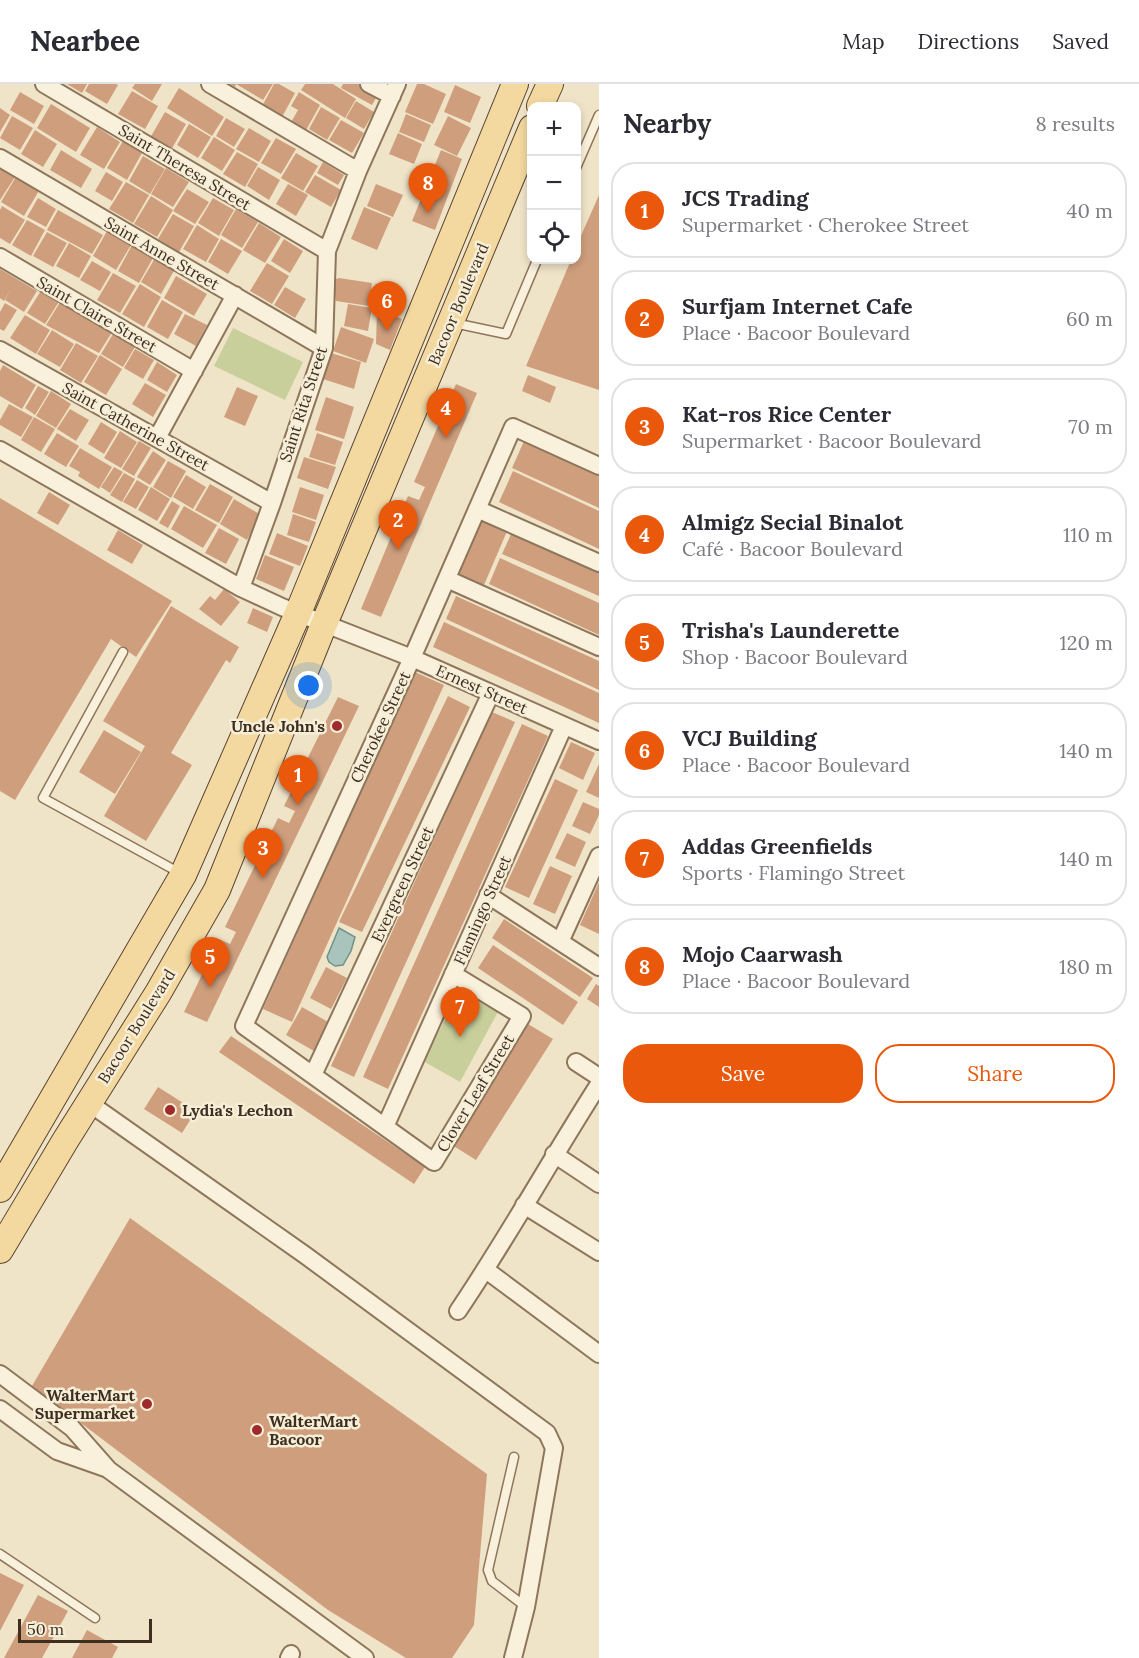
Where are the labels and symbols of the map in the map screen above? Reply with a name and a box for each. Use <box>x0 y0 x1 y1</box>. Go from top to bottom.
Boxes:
street label: Saint Theresa Street <box>115 120 256 215</box>
pin: 8 <box>408 164 448 213</box>
street label: Saint Anne Street <box>101 212 224 294</box>
street label: Bacoor Boulevard <box>423 239 493 368</box>
street label: Saint Claire Street <box>33 272 161 357</box>
pin: 6 <box>368 282 406 331</box>
street label: Saint Rita Street <box>275 343 331 464</box>
street label: Saint Catherine Street <box>59 377 214 475</box>
pin: 4 <box>426 388 466 438</box>
pin: 2 <box>378 500 418 550</box>
street label: Ernest Street <box>433 660 532 718</box>
street label: Cherokee Street <box>345 667 415 786</box>
your location <box>294 671 323 700</box>
place label: Uncle John's <box>231 716 325 736</box>
marker: Uncle John's <box>330 719 344 733</box>
pin: 1 <box>278 756 318 805</box>
street label: Evergreen Street <box>366 822 438 945</box>
pin: 3 <box>244 828 282 878</box>
street label: Flamingo Street <box>449 851 515 968</box>
pin: 5 <box>190 938 230 987</box>
street label: Bacoor Boulevard <box>93 965 179 1087</box>
pin: 7 <box>440 988 480 1037</box>
street label: Clover Leaf Street <box>432 1030 518 1155</box>
place label: Lydia's Lechon <box>182 1100 293 1120</box>
marker: Lydia's Lechon <box>163 1103 177 1117</box>
place label: WalterMart Supermarket <box>35 1385 135 1423</box>
marker: WalterMart Supermarket <box>140 1397 154 1411</box>
place label: WalterMart Bacoor <box>269 1411 358 1449</box>
marker: WalterMart Bacoor <box>250 1423 264 1437</box>
scale bar <box>18 1616 152 1644</box>

